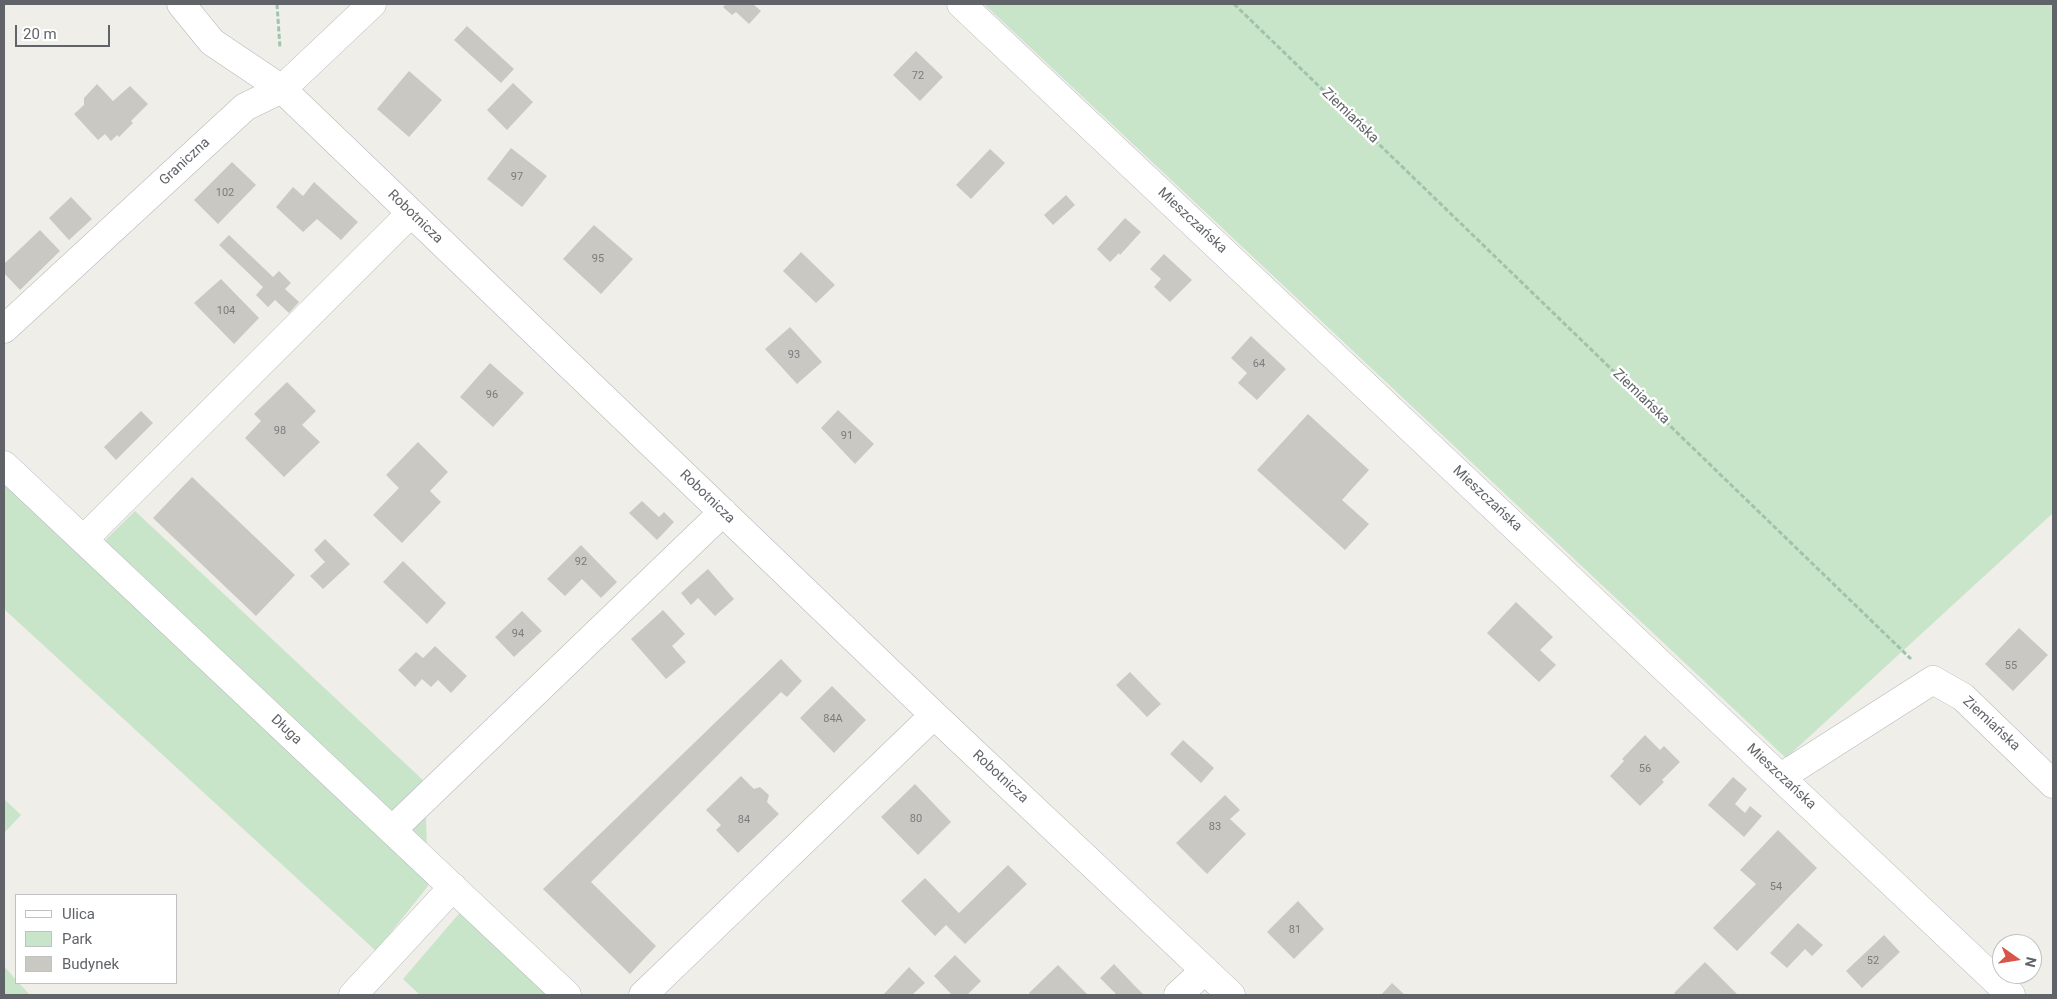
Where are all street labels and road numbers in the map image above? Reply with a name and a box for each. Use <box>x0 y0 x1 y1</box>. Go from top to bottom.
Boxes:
street label: Ziemiańska <box>1318 85 1382 147</box>
street label: Graniczna <box>156 135 214 189</box>
street label: Mieszczańska <box>1154 185 1230 257</box>
street label: Robotnicza <box>384 187 446 247</box>
street label: Ziemiańska <box>1609 366 1673 428</box>
street label: Mieszczańska <box>1449 463 1525 535</box>
street label: Robotnicza <box>676 467 738 527</box>
street label: Ziemiańska <box>1959 693 2023 755</box>
street label: Długa <box>267 712 305 748</box>
street label: Mieszczańska <box>1743 741 1819 813</box>
street label: Robotnicza <box>969 747 1031 807</box>

